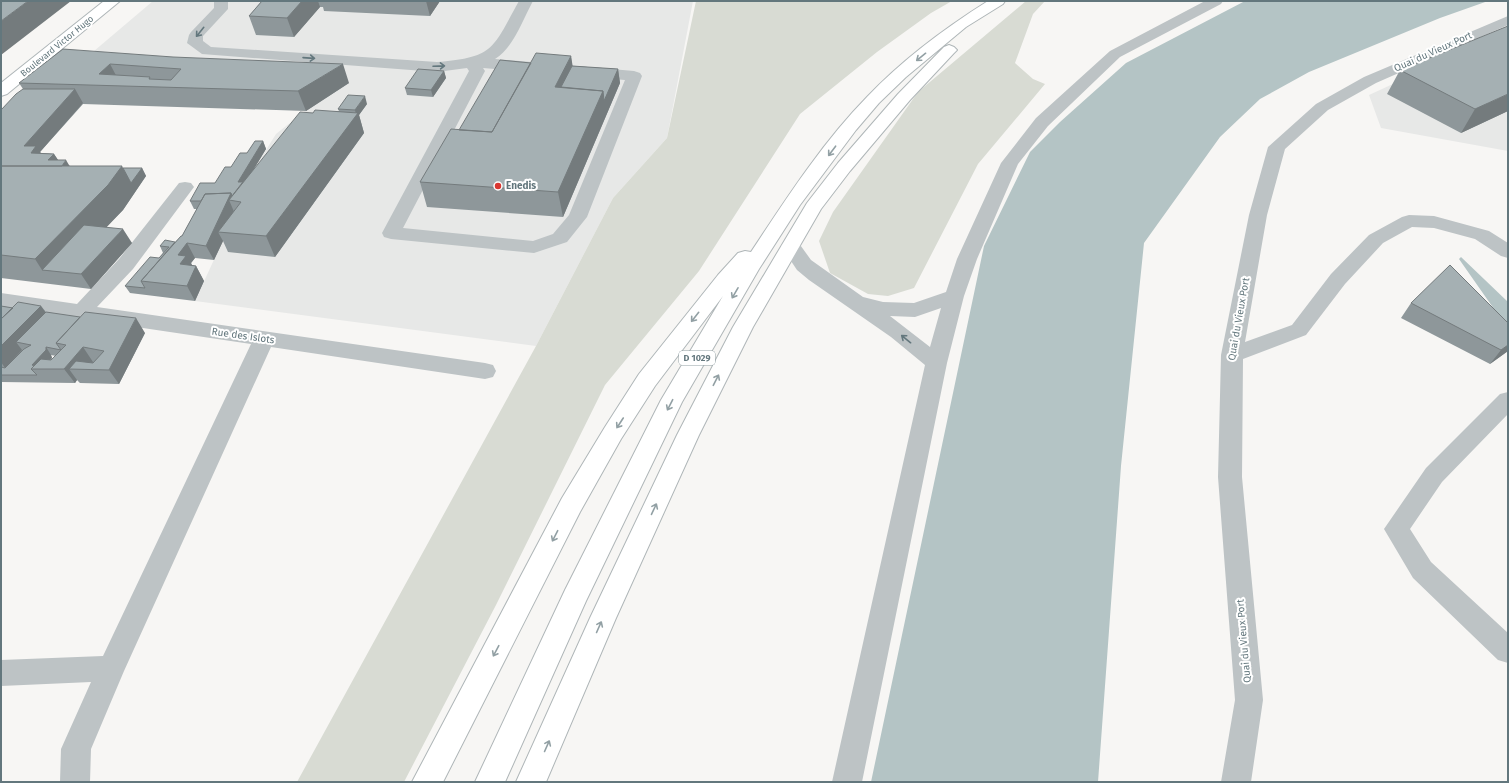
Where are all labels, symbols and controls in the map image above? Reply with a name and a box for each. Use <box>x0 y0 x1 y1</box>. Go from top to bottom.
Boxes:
street label: Boulevard Victor Hugo <box>19 14 95 78</box>
one-way arrow <box>195 26 204 37</box>
street label: Quai du Vieux Port <box>1392 29 1474 75</box>
one-way arrow <box>915 52 926 61</box>
one-way arrow <box>302 54 315 61</box>
one-way arrow <box>432 63 445 70</box>
one-way arrow <box>828 145 836 156</box>
place label: Enedis <box>506 180 536 192</box>
marker: Enedis <box>493 181 503 191</box>
street label: Quai du Vieux Port <box>1226 276 1252 361</box>
one-way arrow <box>731 287 739 299</box>
one-way arrow <box>691 312 700 323</box>
street label: Rue des Islots <box>211 326 276 346</box>
one-way arrow <box>901 334 912 343</box>
road number: D 1029 <box>679 351 715 365</box>
one-way arrow <box>713 374 721 386</box>
one-way arrow <box>665 399 673 411</box>
one-way arrow <box>615 417 623 429</box>
one-way arrow <box>651 504 658 516</box>
one-way arrow <box>551 530 559 542</box>
street label: Quai du Vieux Port <box>1234 598 1254 683</box>
one-way arrow <box>596 622 603 634</box>
one-way arrow <box>492 645 499 657</box>
one-way arrow <box>544 741 551 753</box>

